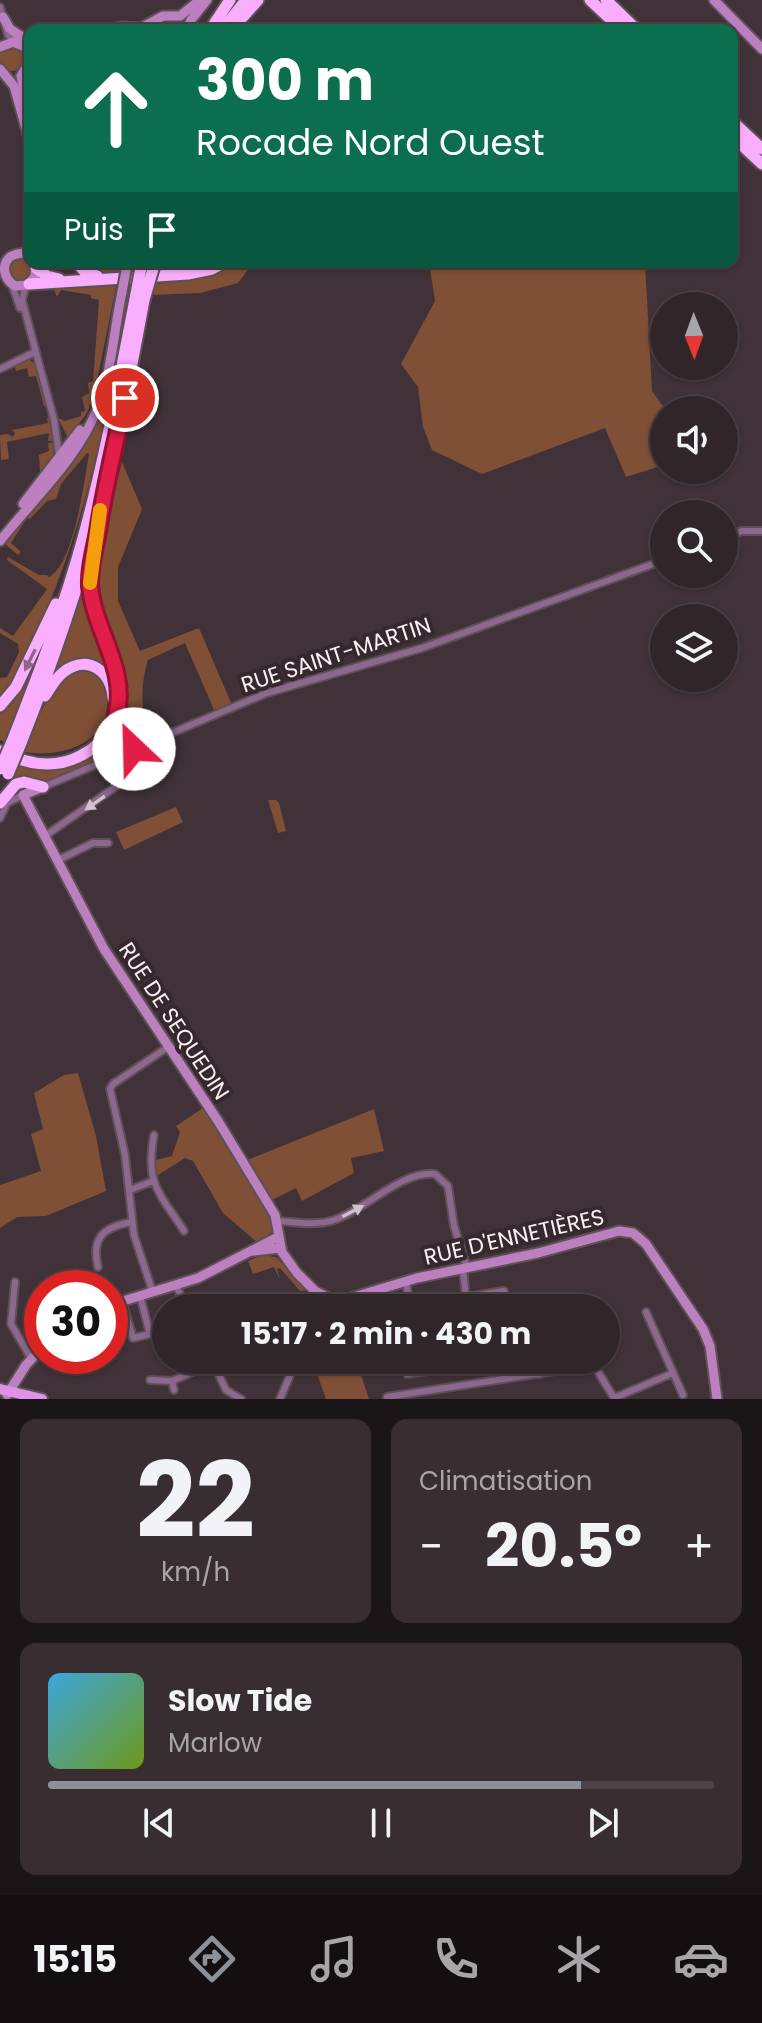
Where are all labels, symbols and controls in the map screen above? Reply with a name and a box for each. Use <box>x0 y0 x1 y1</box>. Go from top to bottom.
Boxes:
text: 300 m <box>196 41 374 120</box>
icon: ahead <box>64 56 168 160</box>
text: Rocade Nord Ouest <box>196 117 545 168</box>
text: Puis <box>64 208 124 251</box>
icon: arrive <box>140 208 184 252</box>
north arrow <box>650 292 738 380</box>
map controls <box>650 292 738 692</box>
pin <box>91 364 159 432</box>
icon: arrive <box>103 376 147 420</box>
button: sound <box>650 396 738 484</box>
button: search <box>650 500 738 588</box>
button: layers <box>650 604 738 692</box>
street label: RUE SAINT-MARTIN <box>237 610 435 700</box>
one-way arrow <box>23 648 37 671</box>
position arrow <box>92 707 176 791</box>
one-way arrow <box>85 795 106 810</box>
street label: RUE DE SEQUEDIN <box>111 936 237 1106</box>
street label: RUE D'ENNETIÈRES <box>421 1201 607 1273</box>
one-way arrow <box>342 1204 365 1217</box>
speed limit sign: 30 <box>24 1270 128 1374</box>
text: 15:17 · 2 min · 430 m <box>241 1312 531 1355</box>
text: 22 <box>136 1428 255 1573</box>
text: Climatisation <box>419 1463 592 1499</box>
text: 20.5° <box>485 1504 642 1588</box>
text: − <box>419 1516 443 1577</box>
text: + <box>684 1516 714 1577</box>
text: km/h <box>161 1554 230 1590</box>
text: Slow Tide <box>168 1679 312 1722</box>
text: Marlow <box>168 1725 262 1761</box>
icon: previous <box>137 1801 181 1845</box>
icon: pause <box>359 1801 403 1845</box>
icon: next <box>581 1801 625 1845</box>
icon: directions <box>184 1931 240 1987</box>
icon: music <box>306 1931 362 1987</box>
icon: phone <box>428 1931 484 1987</box>
icon: climate <box>551 1931 607 1987</box>
icon: car <box>673 1931 729 1987</box>
text: 15:15 <box>33 1934 117 1985</box>

